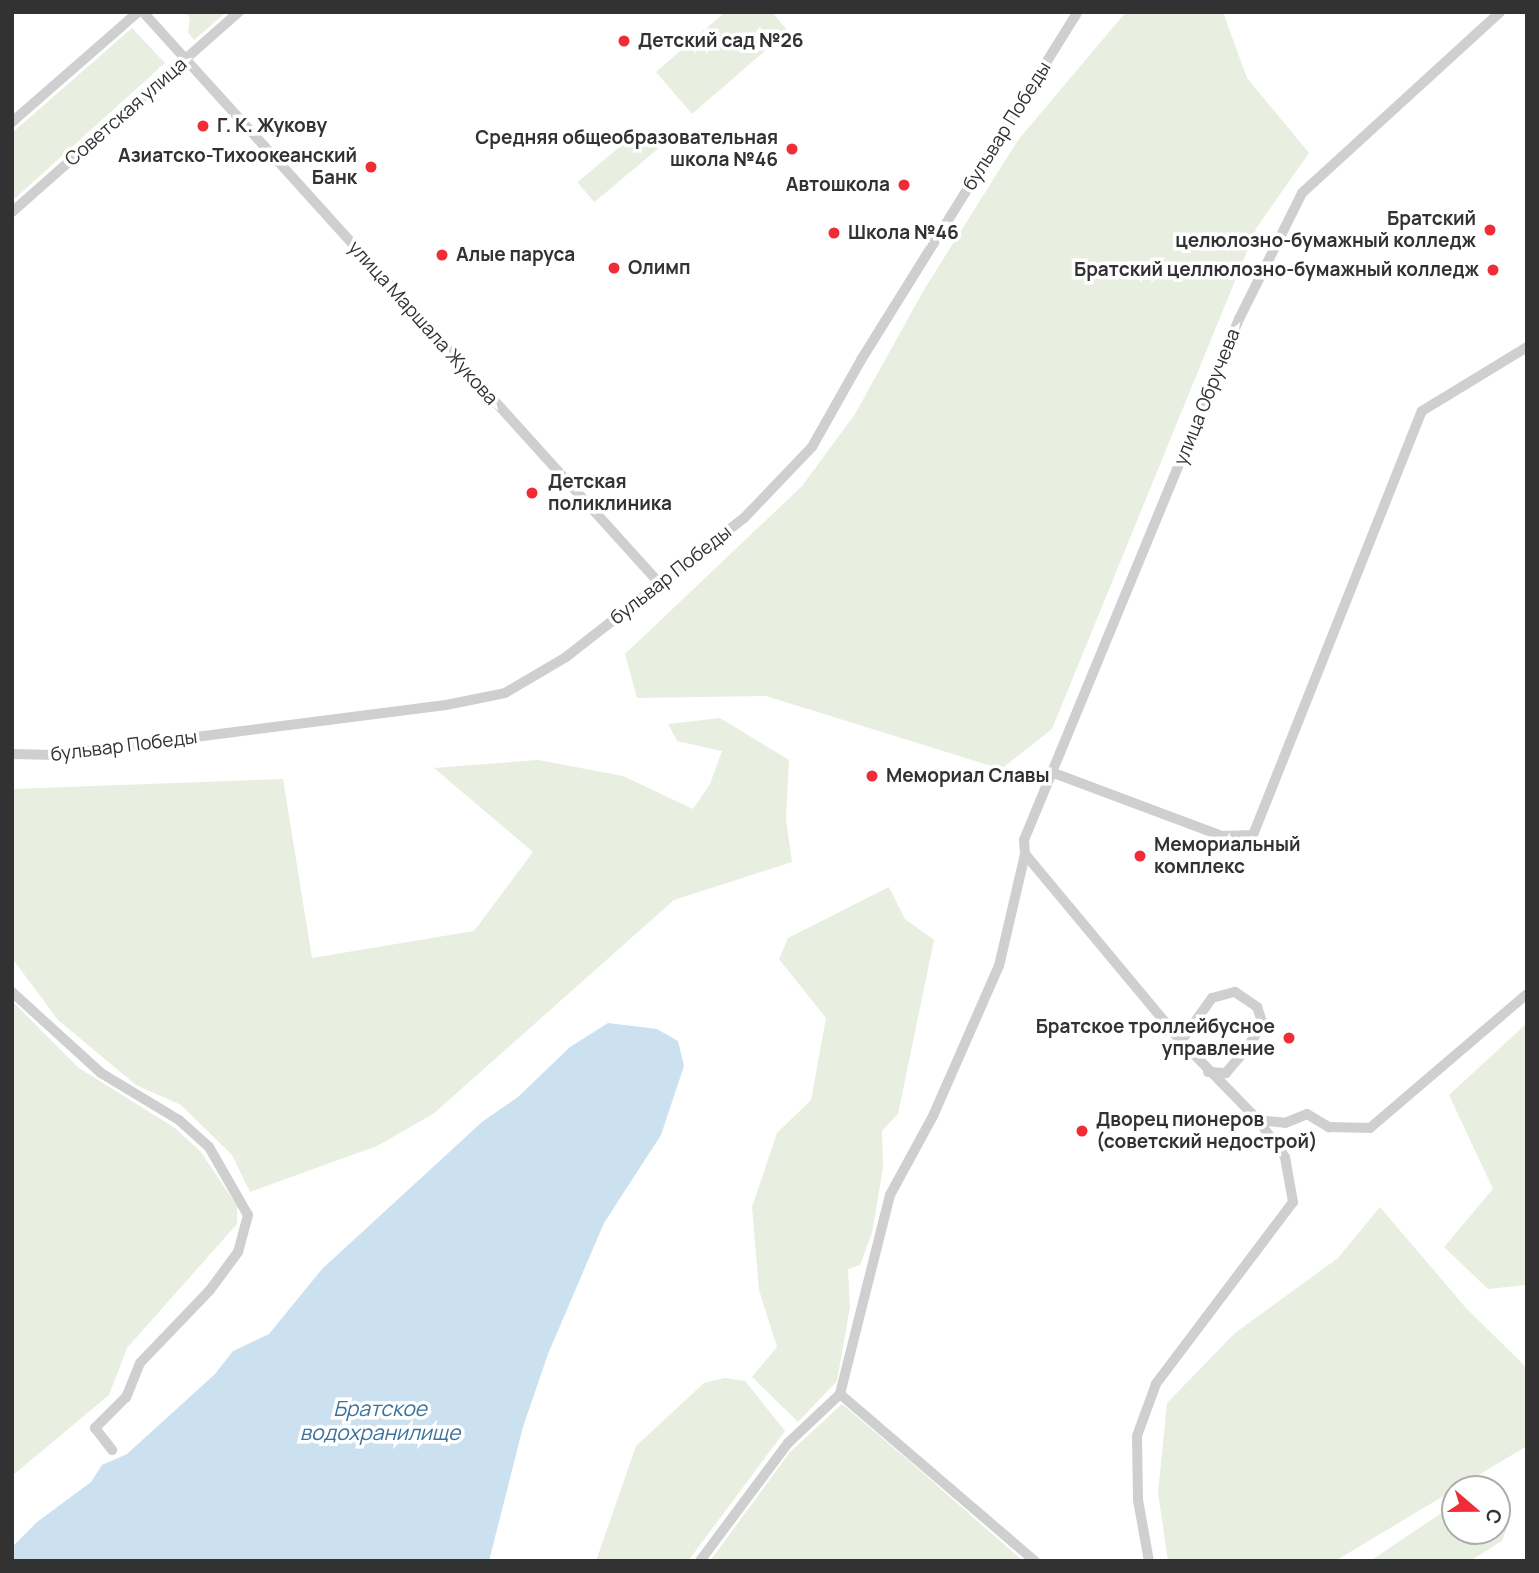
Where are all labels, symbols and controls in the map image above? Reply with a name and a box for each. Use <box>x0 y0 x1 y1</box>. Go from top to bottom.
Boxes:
place label: Детский сад №26 <box>638 30 804 52</box>
marker: Детский сад №26 <box>616 33 632 49</box>
street label: Советская улица <box>60 53 192 171</box>
street label: бульвар Победы <box>958 57 1056 195</box>
place label: Г. К. Жукову <box>217 115 327 137</box>
marker: Г. К. Жукову <box>195 118 211 134</box>
place label: Средняя общеобразовательная школа №46 <box>475 127 778 171</box>
marker: Средняя общеобразовательная школа №46 <box>784 141 800 157</box>
place label: Азиатско-Тихоокеанский Банк <box>118 145 357 189</box>
marker: Азиатско-Тихоокеанский Банк <box>363 159 379 175</box>
place label: Автошкола <box>786 174 890 196</box>
marker: Автошкола <box>896 177 912 193</box>
place label: Братский целюлозно-бумажный колледж <box>1175 208 1476 252</box>
place label: Школа №46 <box>848 222 959 244</box>
marker: Братский целюлозно-бумажный колледж <box>1482 222 1498 238</box>
marker: Школа №46 <box>826 225 842 241</box>
street label: улица Маршала Жукова <box>343 236 503 410</box>
place label: Алые паруса <box>456 244 575 266</box>
marker: Алые паруса <box>434 247 450 263</box>
place label: Олимп <box>628 257 691 279</box>
place label: Братский целлюлозно-бумажный колледж <box>1074 259 1479 281</box>
marker: Олимп <box>606 260 622 276</box>
marker: Братский целлюлозно-бумажный колледж <box>1485 262 1501 278</box>
street label: улица Обручева <box>1169 325 1245 469</box>
place label: Детская поликлиника <box>548 471 672 515</box>
marker: Детская поликлиника <box>522 483 542 503</box>
street label: бульвар Победы <box>606 521 736 629</box>
street label: бульвар Победы <box>49 726 199 766</box>
place label: Мемориал Славы <box>886 765 1050 787</box>
marker: Мемориал Славы <box>864 768 880 784</box>
place label: Мемориальный комплекс <box>1154 834 1301 878</box>
marker: Мемориальный комплекс <box>1132 848 1148 864</box>
place label: Братское троллейбусное управление <box>1036 1016 1275 1060</box>
marker: Братское троллейбусное управление <box>1281 1030 1297 1046</box>
place label: Дворец пионеров (советский недострой) <box>1096 1109 1318 1153</box>
marker: Дворец пионеров (советский недострой) <box>1074 1123 1090 1139</box>
water label: Братское водохранилище <box>300 1395 460 1445</box>
north arrow <box>1441 1475 1511 1545</box>
text: С <box>1479 1505 1508 1528</box>

